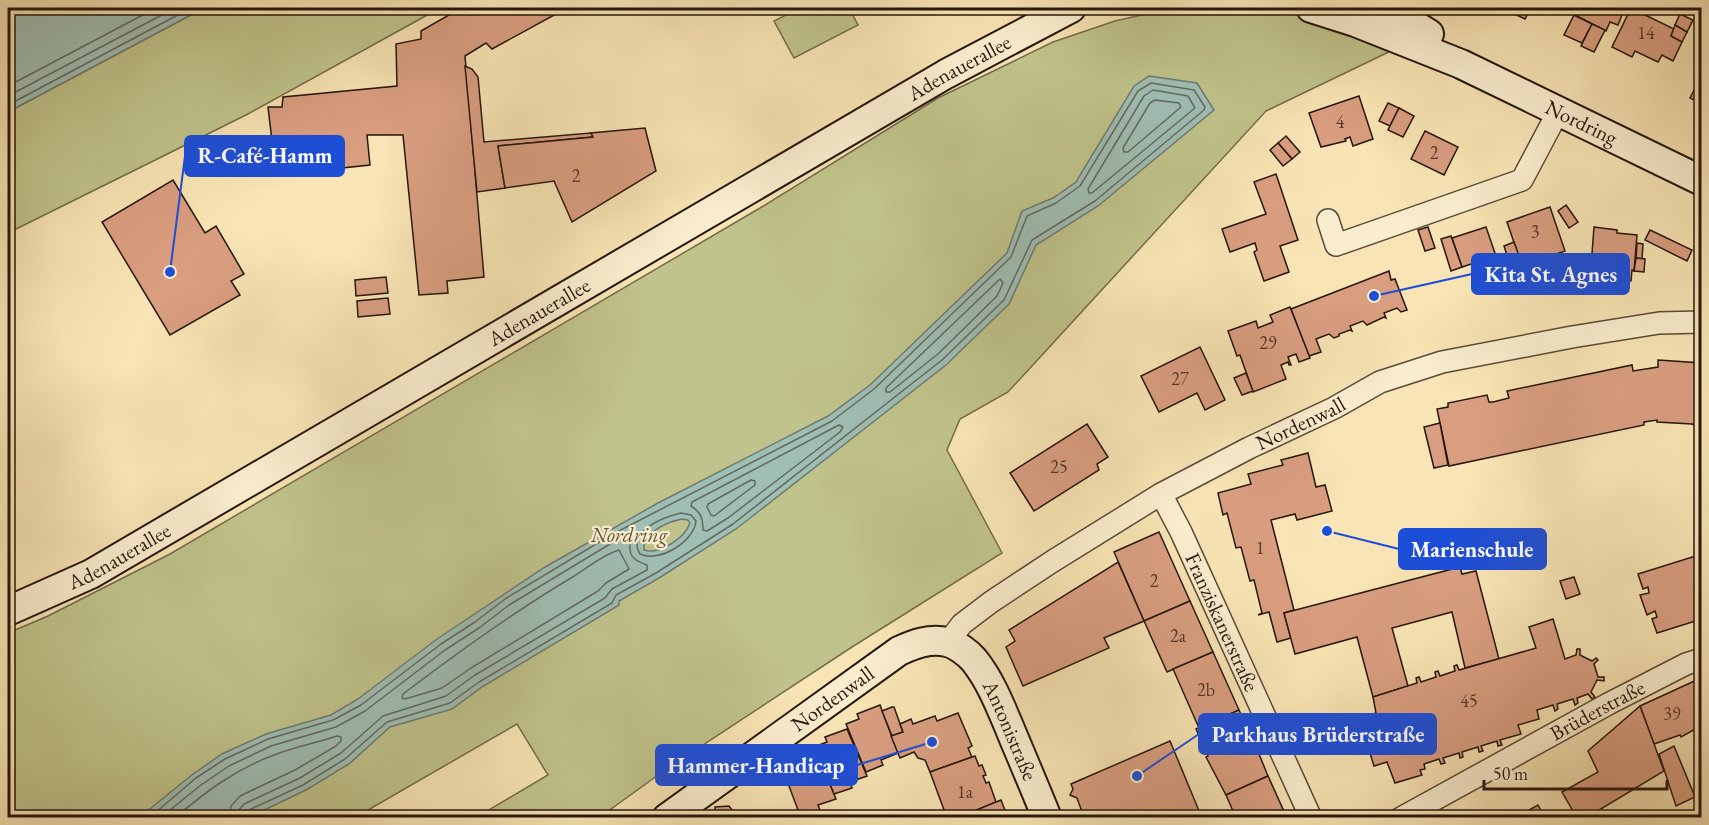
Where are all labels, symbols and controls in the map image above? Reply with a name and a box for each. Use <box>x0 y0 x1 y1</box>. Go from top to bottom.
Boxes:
house number: 14 <box>1637 21 1655 44</box>
street label: Adenauerallee <box>902 28 1015 107</box>
street label: Nordring <box>1541 93 1623 151</box>
house number: 4 <box>1336 110 1345 133</box>
callout: R-Café-Hamm <box>185 136 344 176</box>
text: R-Café-Hamm <box>198 141 333 170</box>
house number: 2 <box>1430 141 1439 164</box>
house number: 2 <box>572 164 581 187</box>
house number: 3 <box>1531 220 1539 243</box>
callout: Kita St. Agnes <box>1472 254 1629 294</box>
text: Kita St. Agnes <box>1485 260 1617 289</box>
street label: Adenauerallee <box>482 271 595 352</box>
house number: 29 <box>1259 331 1277 354</box>
house number: 27 <box>1171 367 1189 390</box>
street label: Nordenwall <box>1251 390 1350 456</box>
house number: 25 <box>1050 455 1068 478</box>
street label: Adenauerallee <box>63 516 175 596</box>
park label: Nordring <box>590 521 669 548</box>
callout: Marienschule <box>1399 529 1546 569</box>
text: Marienschule <box>1411 535 1533 564</box>
house number: 1 <box>1256 536 1264 559</box>
street label: Franziskanerstraße <box>1179 548 1266 696</box>
house number: 2 <box>1150 569 1159 592</box>
house number: 2a <box>1170 624 1187 647</box>
street label: Nordenwall <box>785 659 879 737</box>
street label: Brüderstraße <box>1545 673 1649 746</box>
street label: Antonistraße <box>977 675 1044 784</box>
house number: 2b <box>1197 678 1215 701</box>
house number: 45 <box>1460 689 1478 712</box>
house number: 39 <box>1663 702 1681 725</box>
callout: Parkhaus Brüderstraße <box>1199 714 1436 754</box>
text: Parkhaus Brüderstraße <box>1212 720 1424 749</box>
callout: Hammer-Handicap <box>656 745 857 785</box>
text: Hammer-Handicap <box>668 751 844 780</box>
scale bar <box>1484 753 1667 791</box>
text: 50 m <box>1493 762 1528 785</box>
house number: 1a <box>957 780 974 803</box>

